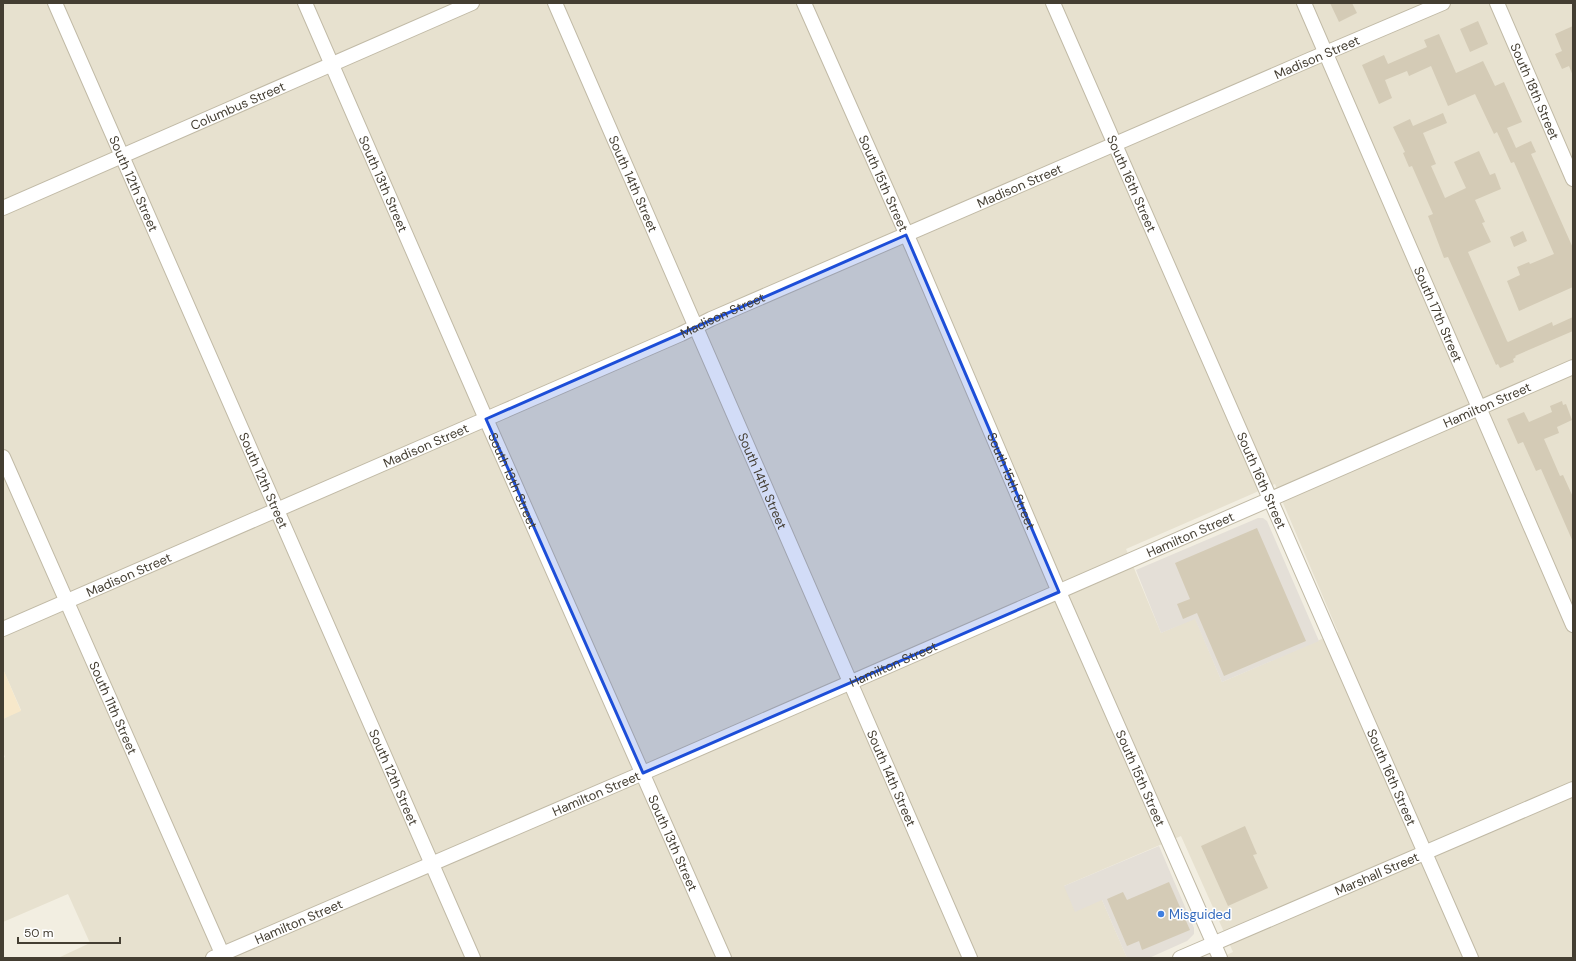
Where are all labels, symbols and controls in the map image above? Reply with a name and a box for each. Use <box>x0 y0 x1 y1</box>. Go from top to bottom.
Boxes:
street label: Madison Street <box>1272 31 1362 83</box>
street label: South 18th Street <box>1506 40 1563 142</box>
street label: Columbus Street <box>188 78 288 134</box>
street label: South 15th Street <box>855 132 912 234</box>
street label: South 12th Street <box>105 133 162 234</box>
street label: South 13th Street <box>355 133 412 235</box>
street label: South 14th Street <box>605 133 662 235</box>
street label: South 16th Street <box>1103 133 1160 235</box>
street label: Madison Street <box>974 160 1065 212</box>
street label: South 17th Street <box>1410 264 1466 365</box>
street label: Madison Street <box>677 289 768 342</box>
street label: Hamilton Street <box>1441 378 1534 432</box>
street label: Madison Street <box>381 420 471 472</box>
street label: South 16th Street <box>1233 429 1290 532</box>
street label: South 12th Street <box>235 430 292 531</box>
street label: South 13th Street <box>484 430 541 532</box>
street label: South 14th Street <box>734 430 791 532</box>
street label: South 15th Street <box>983 430 1039 532</box>
street label: Hamilton Street <box>1144 508 1237 561</box>
street label: Madison Street <box>84 549 174 601</box>
street label: Hamilton Street <box>847 638 940 691</box>
street label: South 11th Street <box>85 659 141 757</box>
street label: South 16th Street <box>1363 726 1420 828</box>
street label: South 12th Street <box>365 727 422 828</box>
street label: South 14th Street <box>863 727 920 829</box>
street label: South 15th Street <box>1112 727 1169 829</box>
street label: Hamilton Street <box>550 767 643 820</box>
street label: South 13th Street <box>644 792 701 894</box>
street label: Marshall Street <box>1332 848 1422 900</box>
street label: Hamilton Street <box>252 895 345 948</box>
place label: Misguided <box>1169 906 1231 923</box>
marker: Misguided <box>1156 909 1166 919</box>
scale bar <box>18 919 120 945</box>
text: 50 m <box>24 925 53 941</box>

